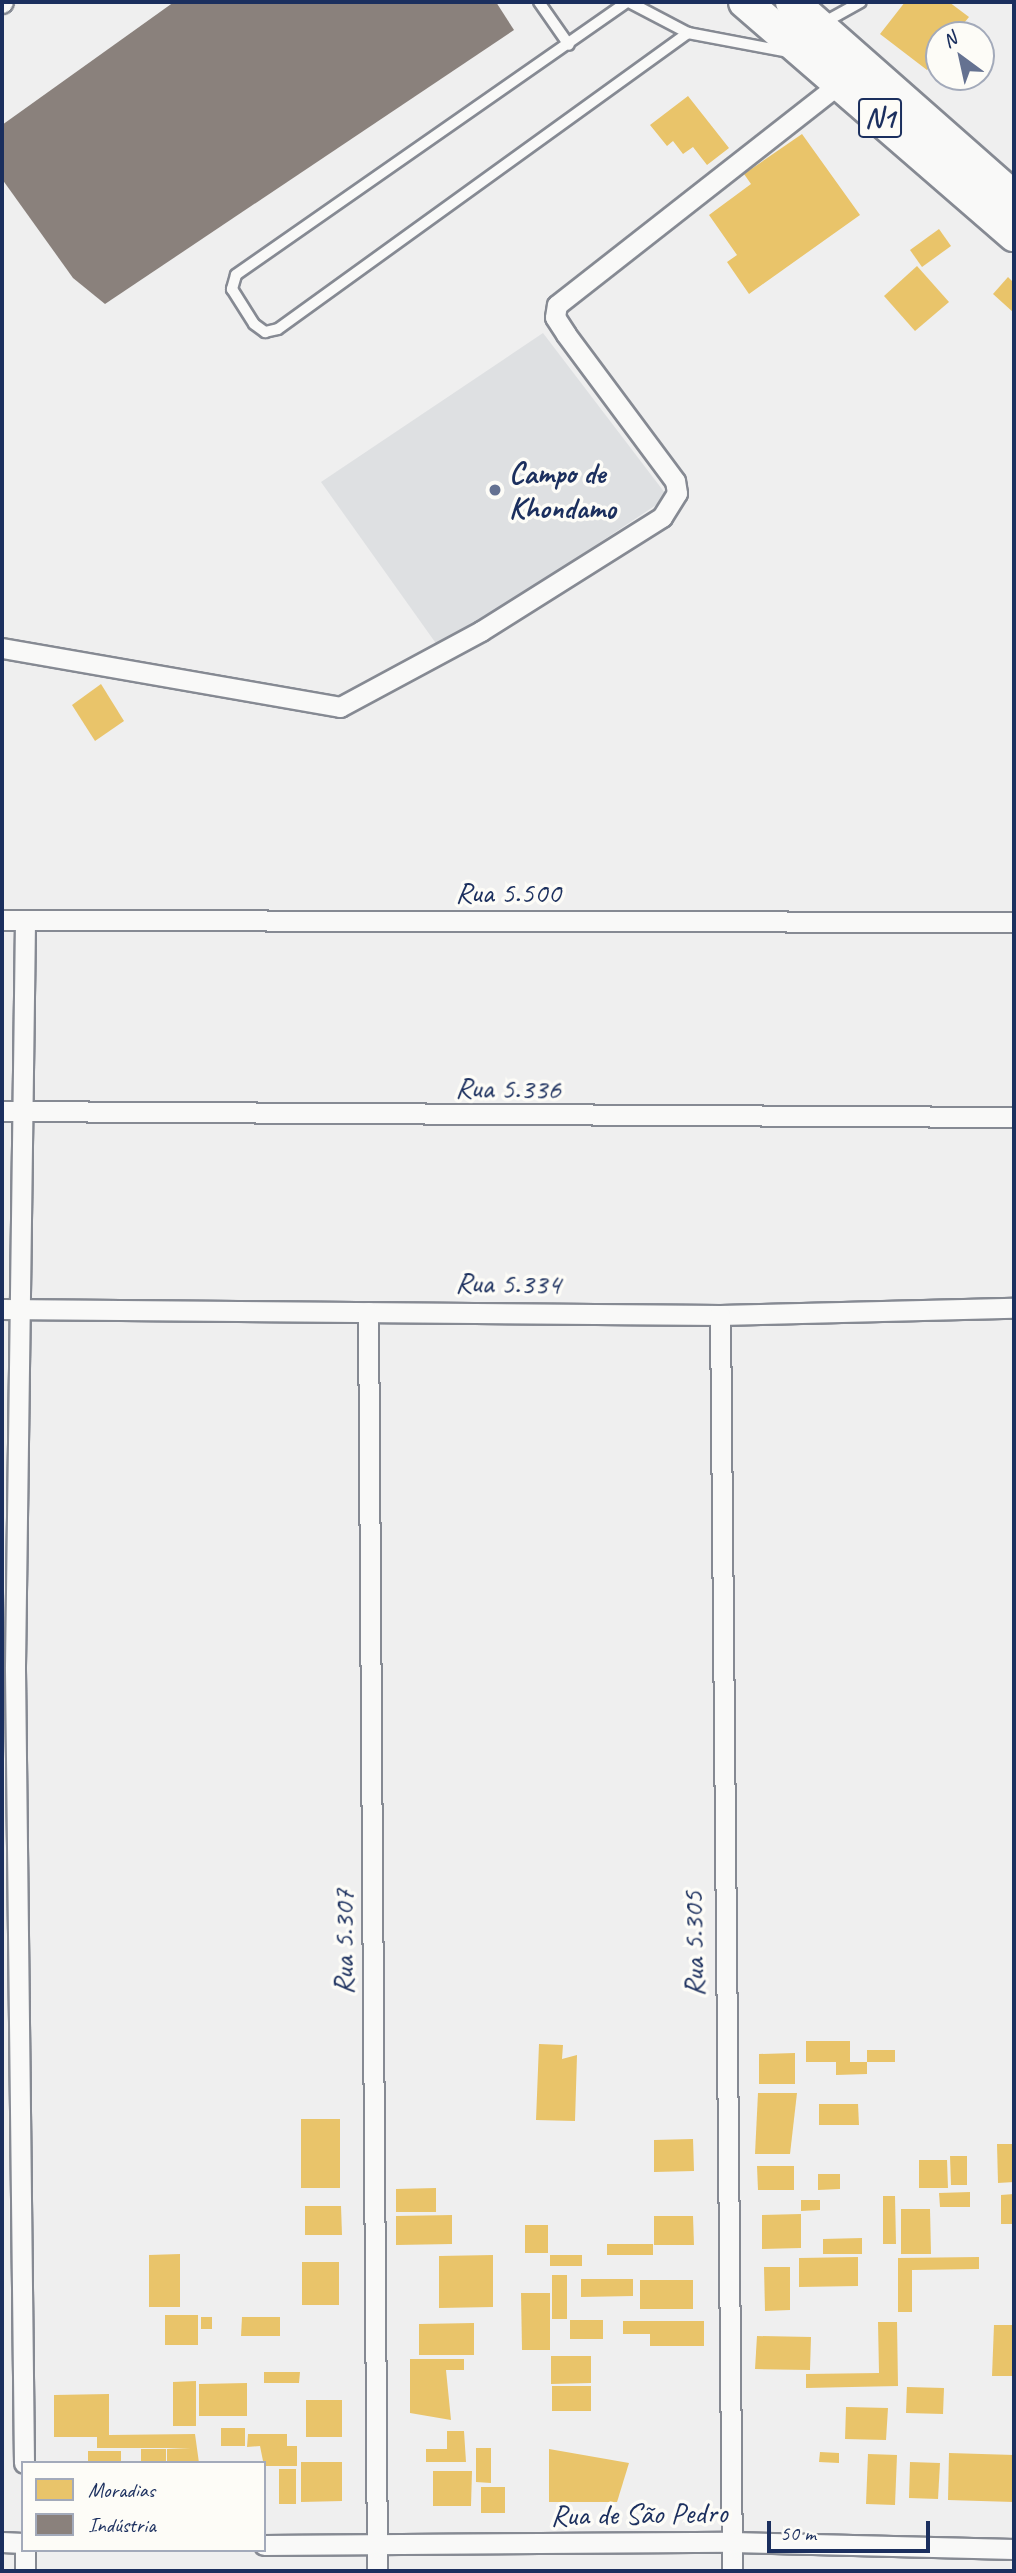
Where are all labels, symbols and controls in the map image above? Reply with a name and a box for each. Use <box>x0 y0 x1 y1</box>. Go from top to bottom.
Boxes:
north arrow <box>925 21 995 91</box>
text: N <box>938 27 961 53</box>
road number: N1 <box>857 94 903 142</box>
place label: Campo de Khondamo <box>509 455 616 526</box>
marker: Campo de Khondamo <box>487 482 503 498</box>
street label: Rua 5.500 <box>455 874 561 910</box>
street label: Rua 5.336 <box>455 1069 561 1107</box>
street label: Rua 5.334 <box>455 1264 561 1302</box>
street label: Rua 5.307 <box>325 1889 361 1995</box>
street label: Rua 5.305 <box>674 1891 712 1997</box>
legend <box>21 2461 266 2552</box>
text: Moradias <box>88 2477 155 2503</box>
street label: Rua de São Pedro <box>551 2494 727 2534</box>
scale bar <box>771 2506 934 2550</box>
text: Indústria <box>88 2512 156 2538</box>
text: 50 m <box>780 2520 816 2546</box>

